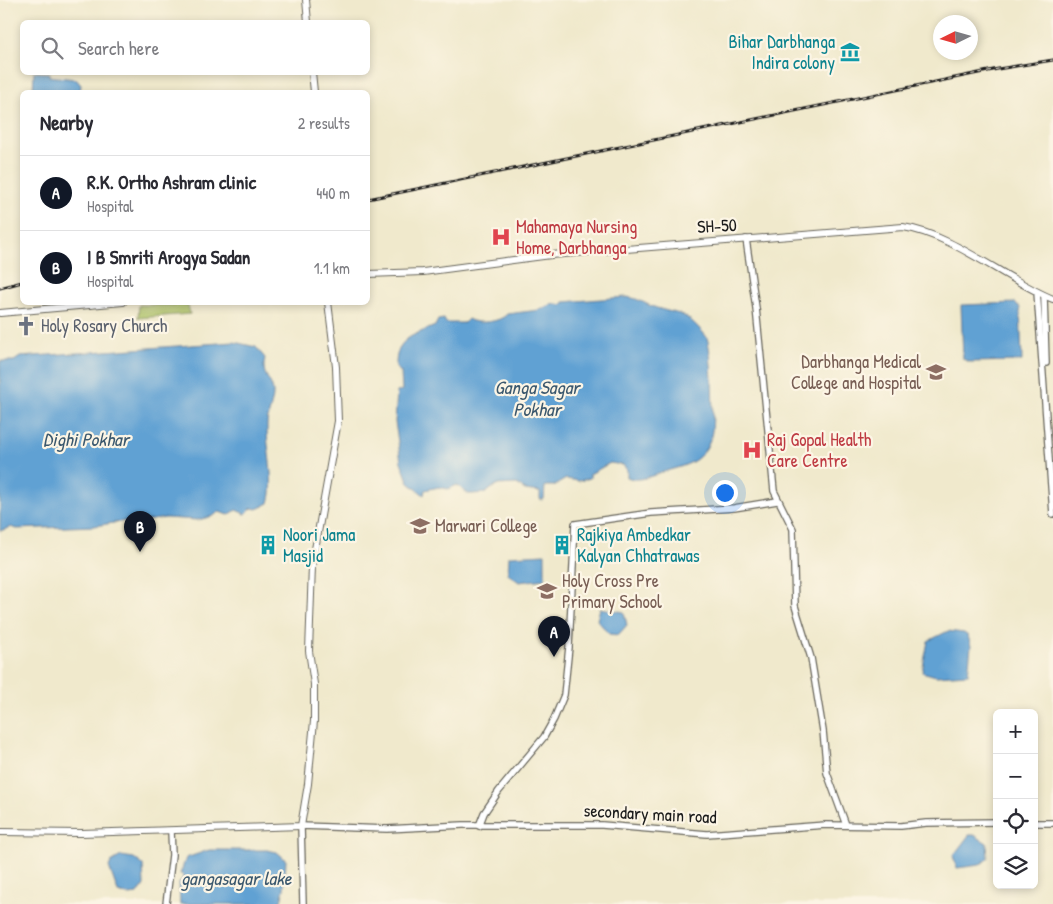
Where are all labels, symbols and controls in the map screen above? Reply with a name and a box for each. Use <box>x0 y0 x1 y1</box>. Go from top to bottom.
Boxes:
north arrow <box>933 15 978 60</box>
search box <box>20 20 370 75</box>
place label: Bihar Darbhanga Indira colony <box>728 29 835 75</box>
icon: search <box>38 34 66 62</box>
text: Search here <box>78 35 159 61</box>
museum icon: Bihar Darbhanga Indira colony <box>839 41 861 63</box>
text: Nearby <box>40 108 93 137</box>
text: 2 results <box>298 112 350 134</box>
text: R.K. Ortho Ashram clinic <box>87 169 256 195</box>
text: A <box>52 182 60 204</box>
text: 440 m <box>316 182 350 204</box>
text: Hospital <box>87 195 134 217</box>
street label: SH-50 <box>697 212 737 239</box>
place label: Mahamaya Nursing Home, Darbhanga <box>516 214 637 260</box>
hospital icon: Mahamaya Nursing Home, Darbhanga <box>490 226 512 248</box>
text: I B Smriti Arogya Sadan <box>87 244 250 270</box>
text: B <box>52 257 60 279</box>
text: 1.1 km <box>314 257 350 279</box>
text: Hospital <box>87 270 134 292</box>
place label: Holy Rosary Church <box>41 313 168 338</box>
church icon: Holy Rosary Church <box>15 315 37 337</box>
place label: Darbhanga Medical College and Hospital <box>791 349 921 395</box>
school or university icon: Darbhanga Medical College and Hospital <box>925 361 947 383</box>
water label: Ganga Sagar Pokhar <box>495 374 582 422</box>
water label: Dighi Pokhar <box>43 426 132 452</box>
place label: Raj Gopal Health Care Centre <box>767 427 872 473</box>
hospital icon: Raj Gopal Health Care Centre <box>741 439 763 461</box>
your location <box>712 480 738 506</box>
pin: B <box>124 511 156 552</box>
place label: Marwari College <box>435 513 537 538</box>
school or university icon: Marwari College <box>409 515 431 537</box>
place label: Noori Jama Masjid <box>283 522 355 568</box>
place label: Rajkiya Ambedkar Kalyan Chhatrawas <box>577 522 700 568</box>
building icon: Noori Jama Masjid <box>257 534 279 556</box>
building icon: Rajkiya Ambedkar Kalyan Chhatrawas <box>551 534 573 556</box>
place label: Holy Cross Pre Primary School <box>562 568 662 614</box>
school or university icon: Holy Cross Pre Primary School <box>536 580 558 602</box>
pin: A <box>538 616 570 657</box>
map controls <box>993 709 1038 889</box>
button: + <box>993 709 1038 754</box>
button: − <box>993 754 1038 799</box>
street label: secondary main road <box>583 798 717 829</box>
button: locate <box>993 799 1038 844</box>
button: layers <box>993 844 1038 889</box>
water label: gangasagar lake <box>181 865 293 891</box>

